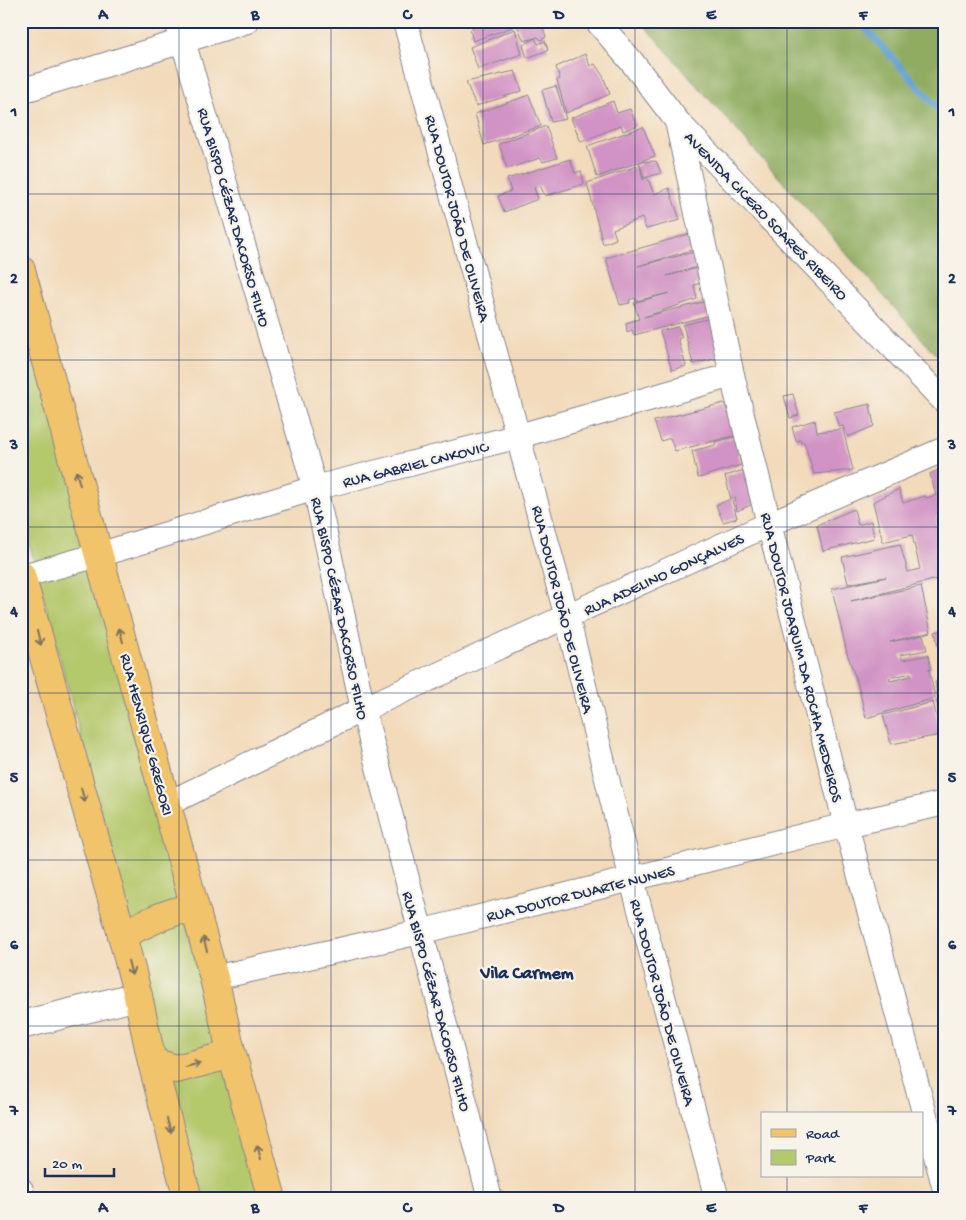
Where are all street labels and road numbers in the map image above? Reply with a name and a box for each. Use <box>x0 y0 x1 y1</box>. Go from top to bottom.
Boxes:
street label: RUA BISPO CÉZAR DACORSO FILHO <box>191 106 272 330</box>
street label: RUA DOUTOR JOÃO DE OLIVEIRA <box>419 113 494 326</box>
street label: AVENIDA CICERO SOARES RIBEIRO <box>679 129 851 306</box>
street label: RUA GABRIEL CNKOVIC <box>341 439 492 494</box>
street label: RUA BISPO CÉZAR DACORSO FILHO <box>305 496 371 722</box>
street label: RUA DOUTOR JOÃO DE OLIVEIRA <box>526 504 597 717</box>
street label: RUA DOUTOR JOAQUIM DA ROCHA MEDEIROS <box>754 511 845 805</box>
street label: RUA ADELINO GONÇALVES <box>581 530 748 622</box>
street label: RUA HENRIQUE GREGORI <box>114 652 175 818</box>
street label: RUA DOUTOR DUARTE NUNES <box>485 863 677 928</box>
street label: RUA BISPO CÉZAR DACORSO FILHO <box>396 890 473 1114</box>
street label: RUA DOUTOR JOÃO DE OLIVEIRA <box>624 897 699 1110</box>

